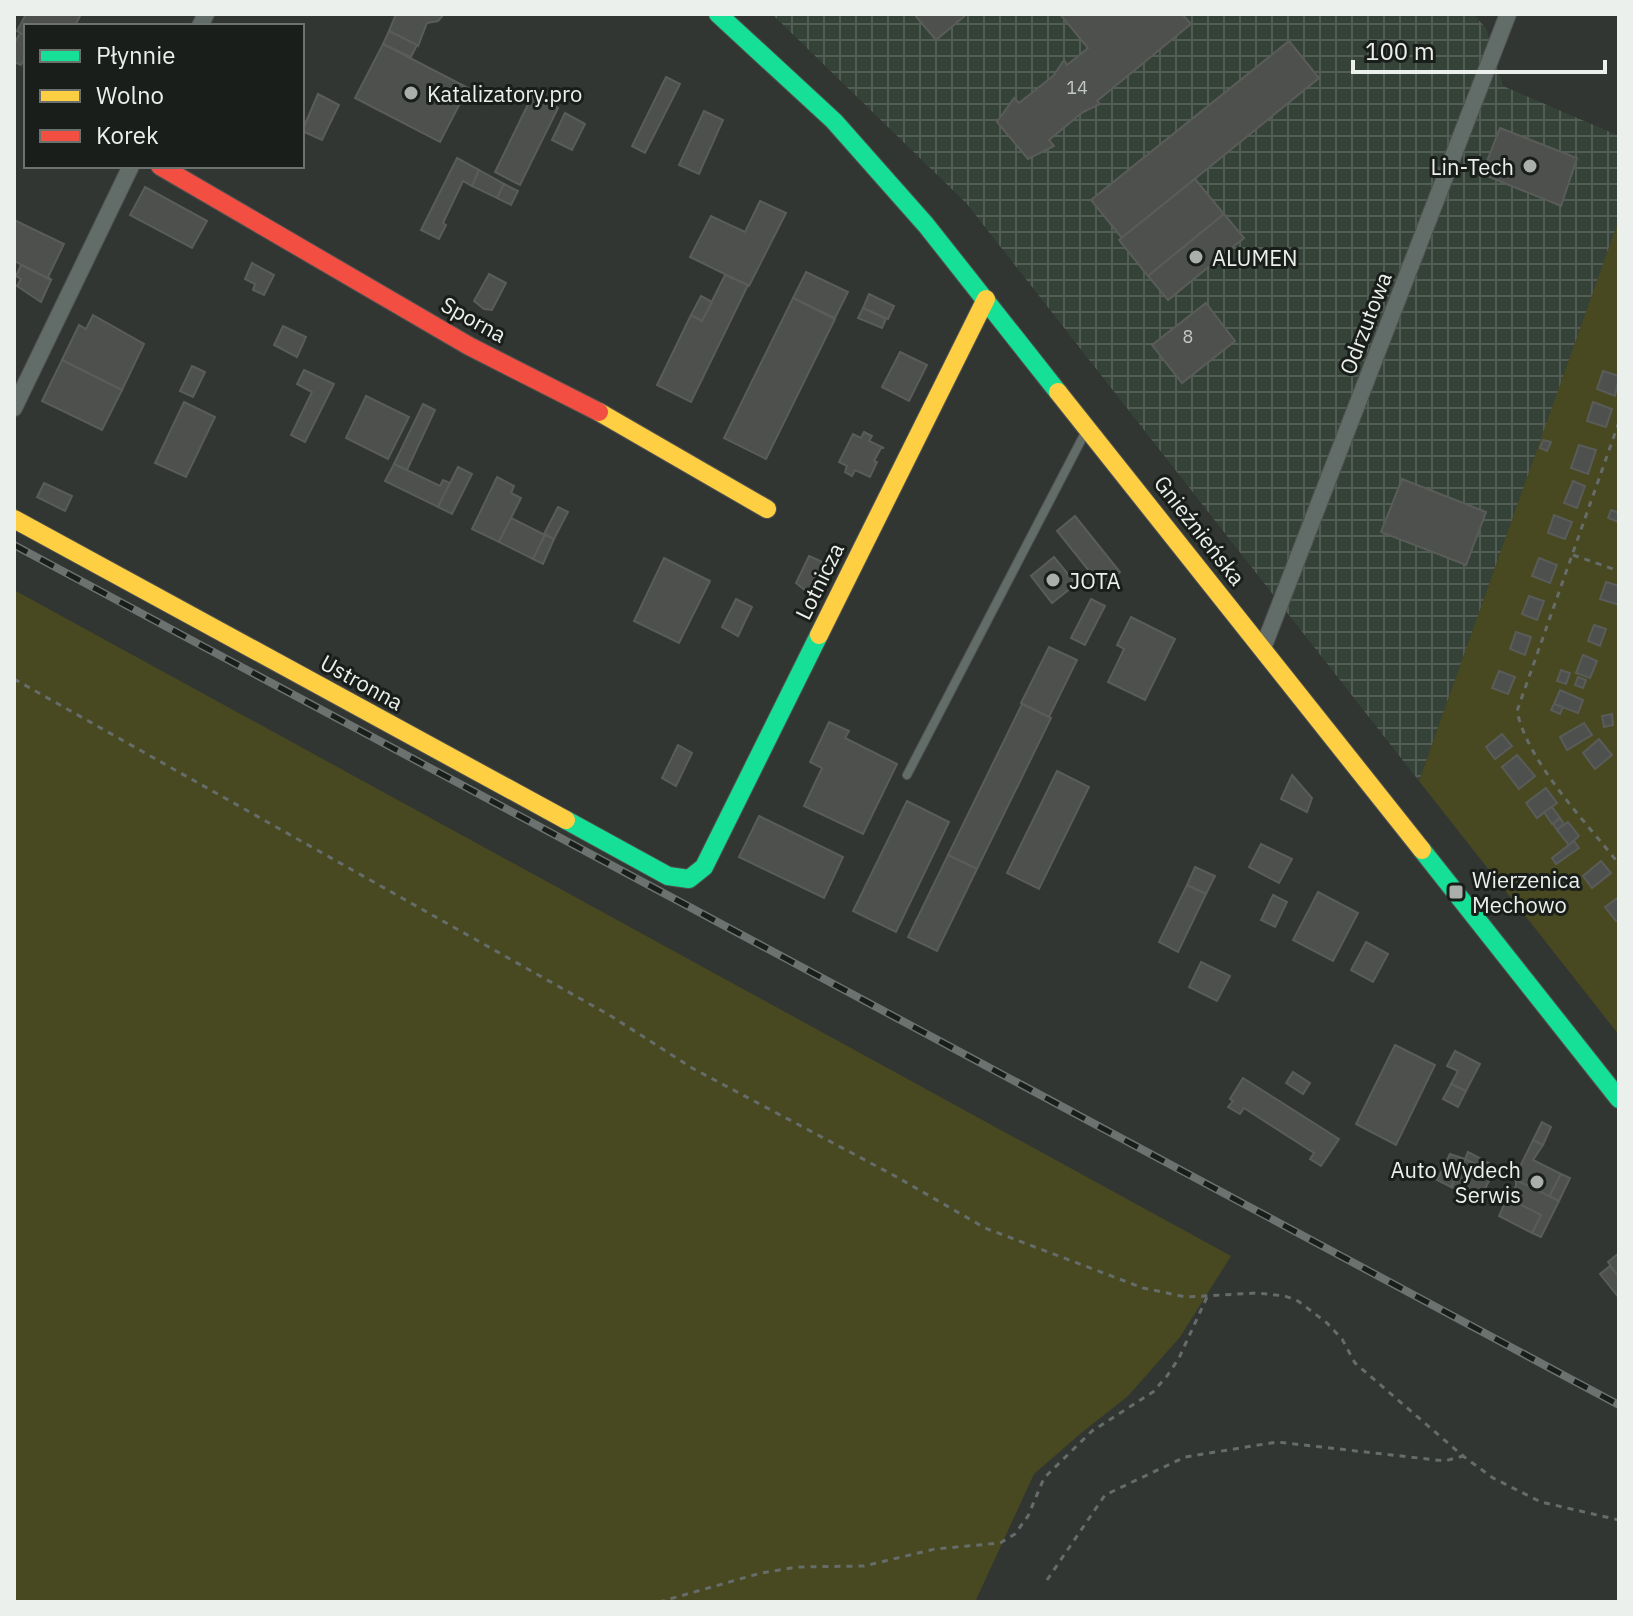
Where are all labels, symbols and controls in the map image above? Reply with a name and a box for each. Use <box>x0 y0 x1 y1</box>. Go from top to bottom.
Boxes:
legend <box>24 24 304 168</box>
scale bar <box>1353 24 1605 74</box>
text: 100 m <box>1365 35 1435 67</box>
text: Płynnie <box>96 39 175 71</box>
house number: 14 <box>1066 76 1088 99</box>
text: Wolno <box>96 79 164 111</box>
place label: Katalizatory.pro <box>427 79 582 108</box>
marker: Katalizatory.pro <box>402 84 420 102</box>
text: Korek <box>96 119 159 151</box>
place label: Lin-Tech <box>1431 152 1514 181</box>
marker: Lin-Tech <box>1521 157 1539 175</box>
place label: ALUMEN <box>1212 243 1298 272</box>
marker: ALUMEN <box>1187 248 1205 266</box>
street label: Odrzutowa <box>1332 267 1398 378</box>
street label: Sporna <box>436 289 512 349</box>
house number: 8 <box>1183 325 1193 348</box>
street label: Gnieźnieńska <box>1148 469 1252 591</box>
street label: Lotnicza <box>788 538 850 624</box>
place label: JOTA <box>1069 566 1121 595</box>
marker: JOTA <box>1044 571 1062 589</box>
street label: Ustronna <box>316 647 409 717</box>
place label: Wierzenica Mechowo <box>1472 865 1580 919</box>
marker: Wierzenica Mechowo <box>1447 883 1465 901</box>
place label: Auto Wydech Serwis <box>1390 1155 1521 1209</box>
marker: Auto Wydech Serwis <box>1528 1173 1546 1191</box>

